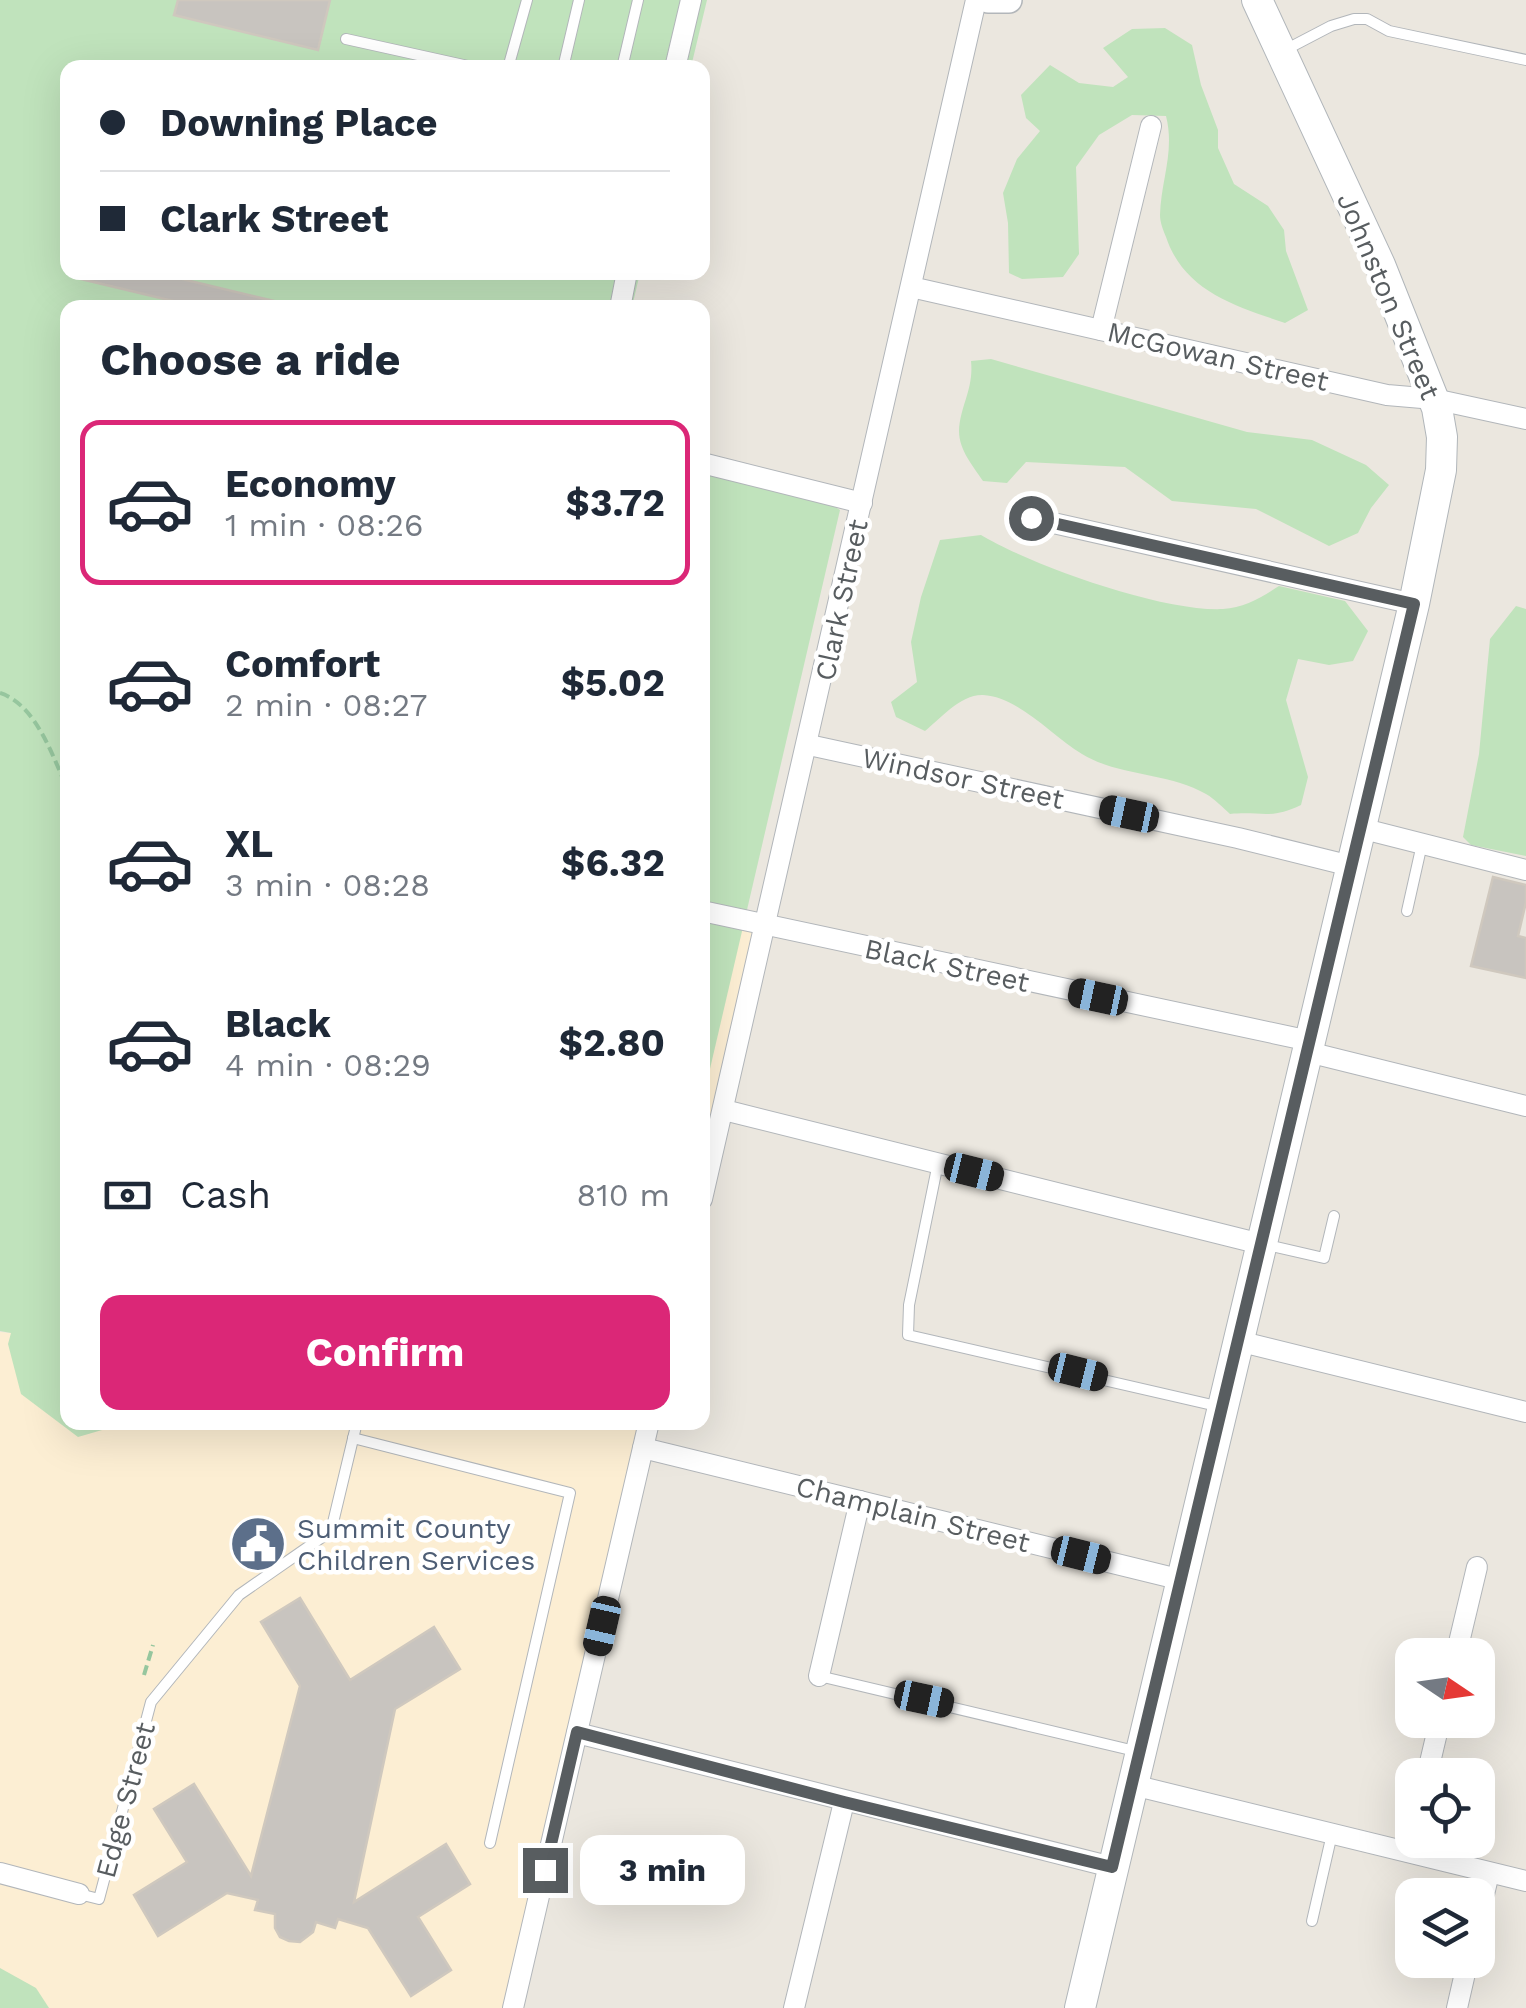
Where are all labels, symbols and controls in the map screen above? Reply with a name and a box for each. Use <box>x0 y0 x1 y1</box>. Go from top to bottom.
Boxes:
text: Downing Place <box>160 101 438 145</box>
street label: Johnston Street <box>1330 188 1447 405</box>
text: Clark Street <box>160 197 388 241</box>
street label: McGowan Street <box>1104 315 1332 398</box>
text: Choose a ride <box>100 333 400 386</box>
icon: car <box>105 458 195 548</box>
text: Economy <box>225 462 396 506</box>
text: $3.72 <box>566 481 665 525</box>
route start <box>1009 496 1054 541</box>
text: 1 min · 08:26 <box>225 506 423 544</box>
street label: Clark Street <box>808 516 875 684</box>
icon: car <box>105 638 195 728</box>
text: Comfort <box>225 642 380 686</box>
text: $5.02 <box>561 661 665 705</box>
text: 2 min · 08:27 <box>225 686 428 724</box>
street label: Windsor Street <box>859 741 1067 816</box>
car <box>1097 793 1161 835</box>
icon: car <box>105 818 195 908</box>
text: XL <box>225 822 273 866</box>
text: $6.32 <box>561 841 665 885</box>
text: 3 min · 08:28 <box>225 866 430 904</box>
street label: Black Street <box>862 932 1032 999</box>
car <box>1066 976 1130 1018</box>
icon: car <box>105 998 195 1088</box>
text: Black <box>225 1002 331 1046</box>
text: $2.80 <box>559 1021 665 1065</box>
text: 4 min · 08:29 <box>225 1046 431 1084</box>
car <box>941 1150 1007 1194</box>
icon: cash <box>100 1168 155 1223</box>
text: Cash <box>180 1173 271 1217</box>
text: 810 m <box>576 1176 670 1214</box>
button: Confirm <box>100 1295 670 1410</box>
car <box>1045 1350 1111 1394</box>
street label: Champlain Street <box>793 1469 1033 1560</box>
place label: Summit County Children Services <box>297 1512 535 1577</box>
public building icon: Summit County Children Services <box>228 1514 288 1574</box>
car <box>1048 1533 1114 1577</box>
car <box>581 1593 623 1659</box>
north arrow <box>1395 1638 1495 1738</box>
map controls <box>1395 1638 1495 1978</box>
car <box>892 1678 956 1720</box>
street label: Edge Street <box>89 1718 162 1882</box>
button: locate <box>1395 1758 1495 1858</box>
callout: 3 min <box>580 1835 745 1905</box>
route end <box>523 1848 568 1893</box>
text: 3 min <box>619 1851 706 1889</box>
button: layers <box>1395 1878 1495 1978</box>

